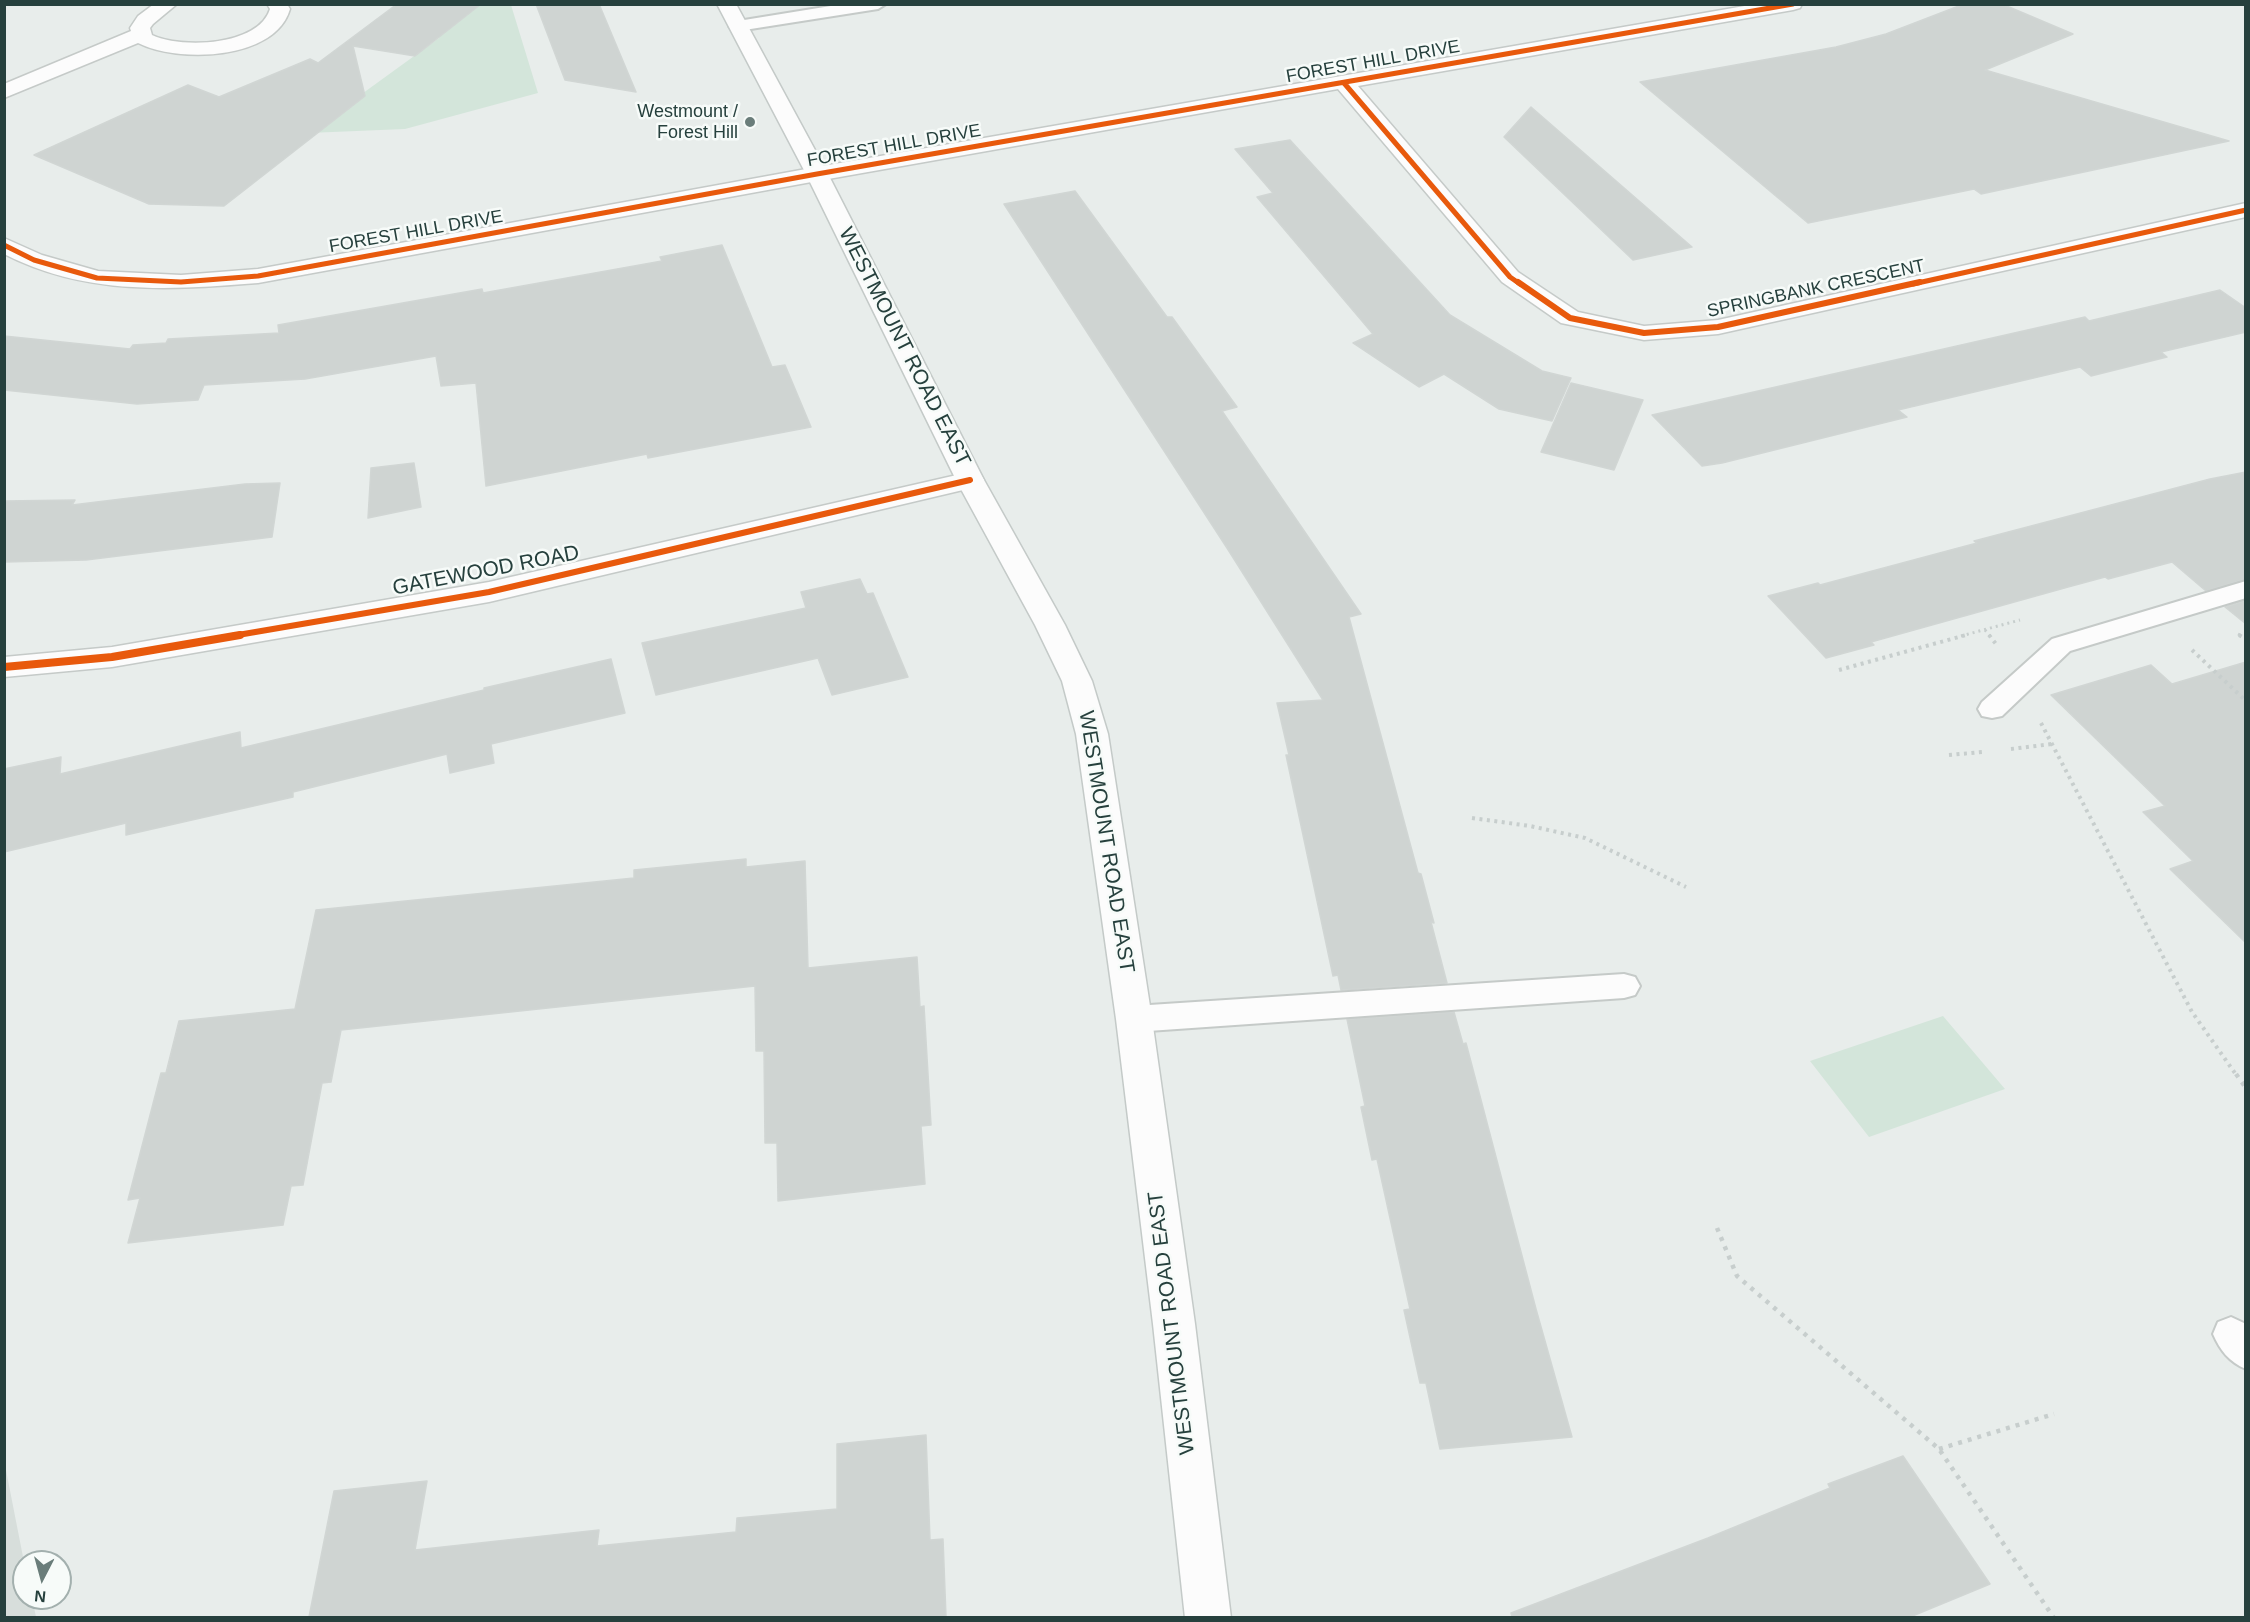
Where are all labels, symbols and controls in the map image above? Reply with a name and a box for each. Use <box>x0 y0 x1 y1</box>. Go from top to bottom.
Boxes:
street label: FOREST HILL DRIVE <box>1284 36 1462 88</box>
place label: Westmount / Forest Hill <box>637 101 738 144</box>
marker: Westmount / Forest Hill <box>743 115 757 129</box>
street label: FOREST HILL DRIVE <box>805 120 983 172</box>
street label: FOREST HILL DRIVE <box>327 206 505 258</box>
street label: WESTMOUNT ROAD EAST <box>833 223 975 471</box>
street label: SPRINGBANK CRESCENT <box>1705 255 1927 323</box>
street label: GATEWOOD ROAD <box>390 541 582 601</box>
street label: WESTMOUNT ROAD EAST <box>1073 709 1139 975</box>
street label: WESTMOUNT ROAD EAST <box>1143 1190 1201 1456</box>
north arrow <box>12 1550 72 1610</box>
text: N <box>34 1587 47 1605</box>

